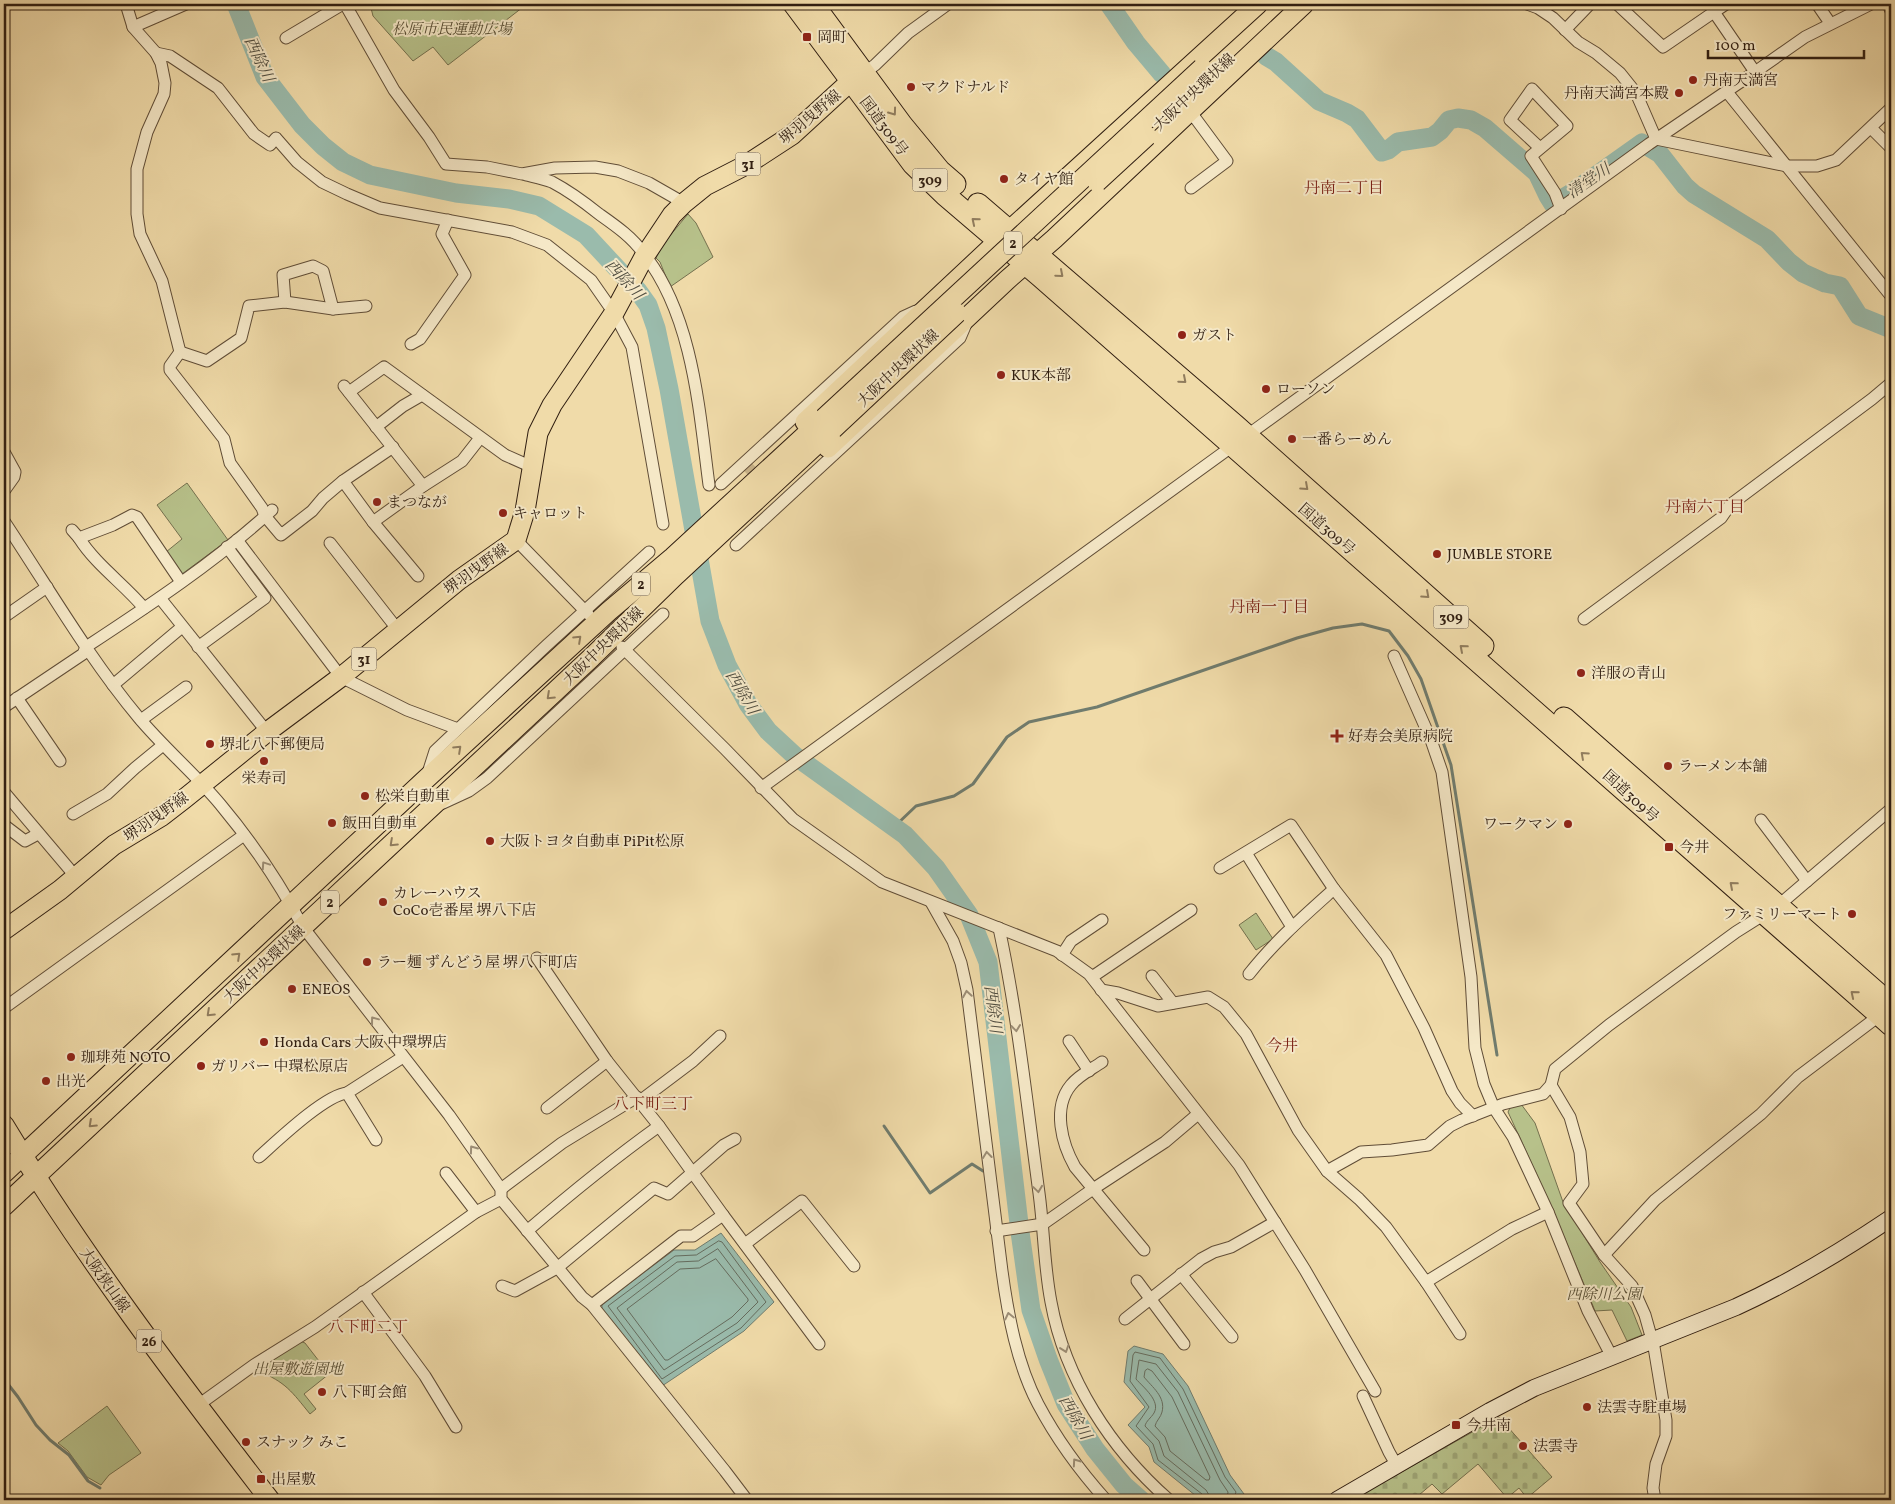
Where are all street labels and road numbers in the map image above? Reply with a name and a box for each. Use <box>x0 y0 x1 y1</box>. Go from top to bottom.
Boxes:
street label: 大阪中央環状線 <box>1149 50 1241 137</box>
street label: 堺羽曳野線 <box>775 86 846 150</box>
street label: 国道309号 <box>854 93 912 161</box>
road number: 31 <box>736 152 760 175</box>
road number: 309 <box>912 168 948 192</box>
road number: 2 <box>1004 232 1022 254</box>
street label: 大阪中央環状線 <box>853 326 945 413</box>
street label: 国道309号 <box>1293 499 1359 561</box>
street label: 堺羽曳野線 <box>440 540 513 601</box>
road number: 2 <box>632 572 650 596</box>
street label: 大阪中央環状線 <box>559 603 649 691</box>
road number: 309 <box>1434 606 1468 628</box>
road number: 31 <box>352 648 376 671</box>
street label: 国道309号 <box>1597 766 1663 828</box>
street label: 堺羽曳野線 <box>120 788 194 848</box>
road number: 2 <box>321 890 339 914</box>
street label: 大阪中央環状線 <box>219 922 311 1009</box>
street label: 大阪狭山線 <box>74 1244 134 1318</box>
road number: 26 <box>136 1330 162 1352</box>

